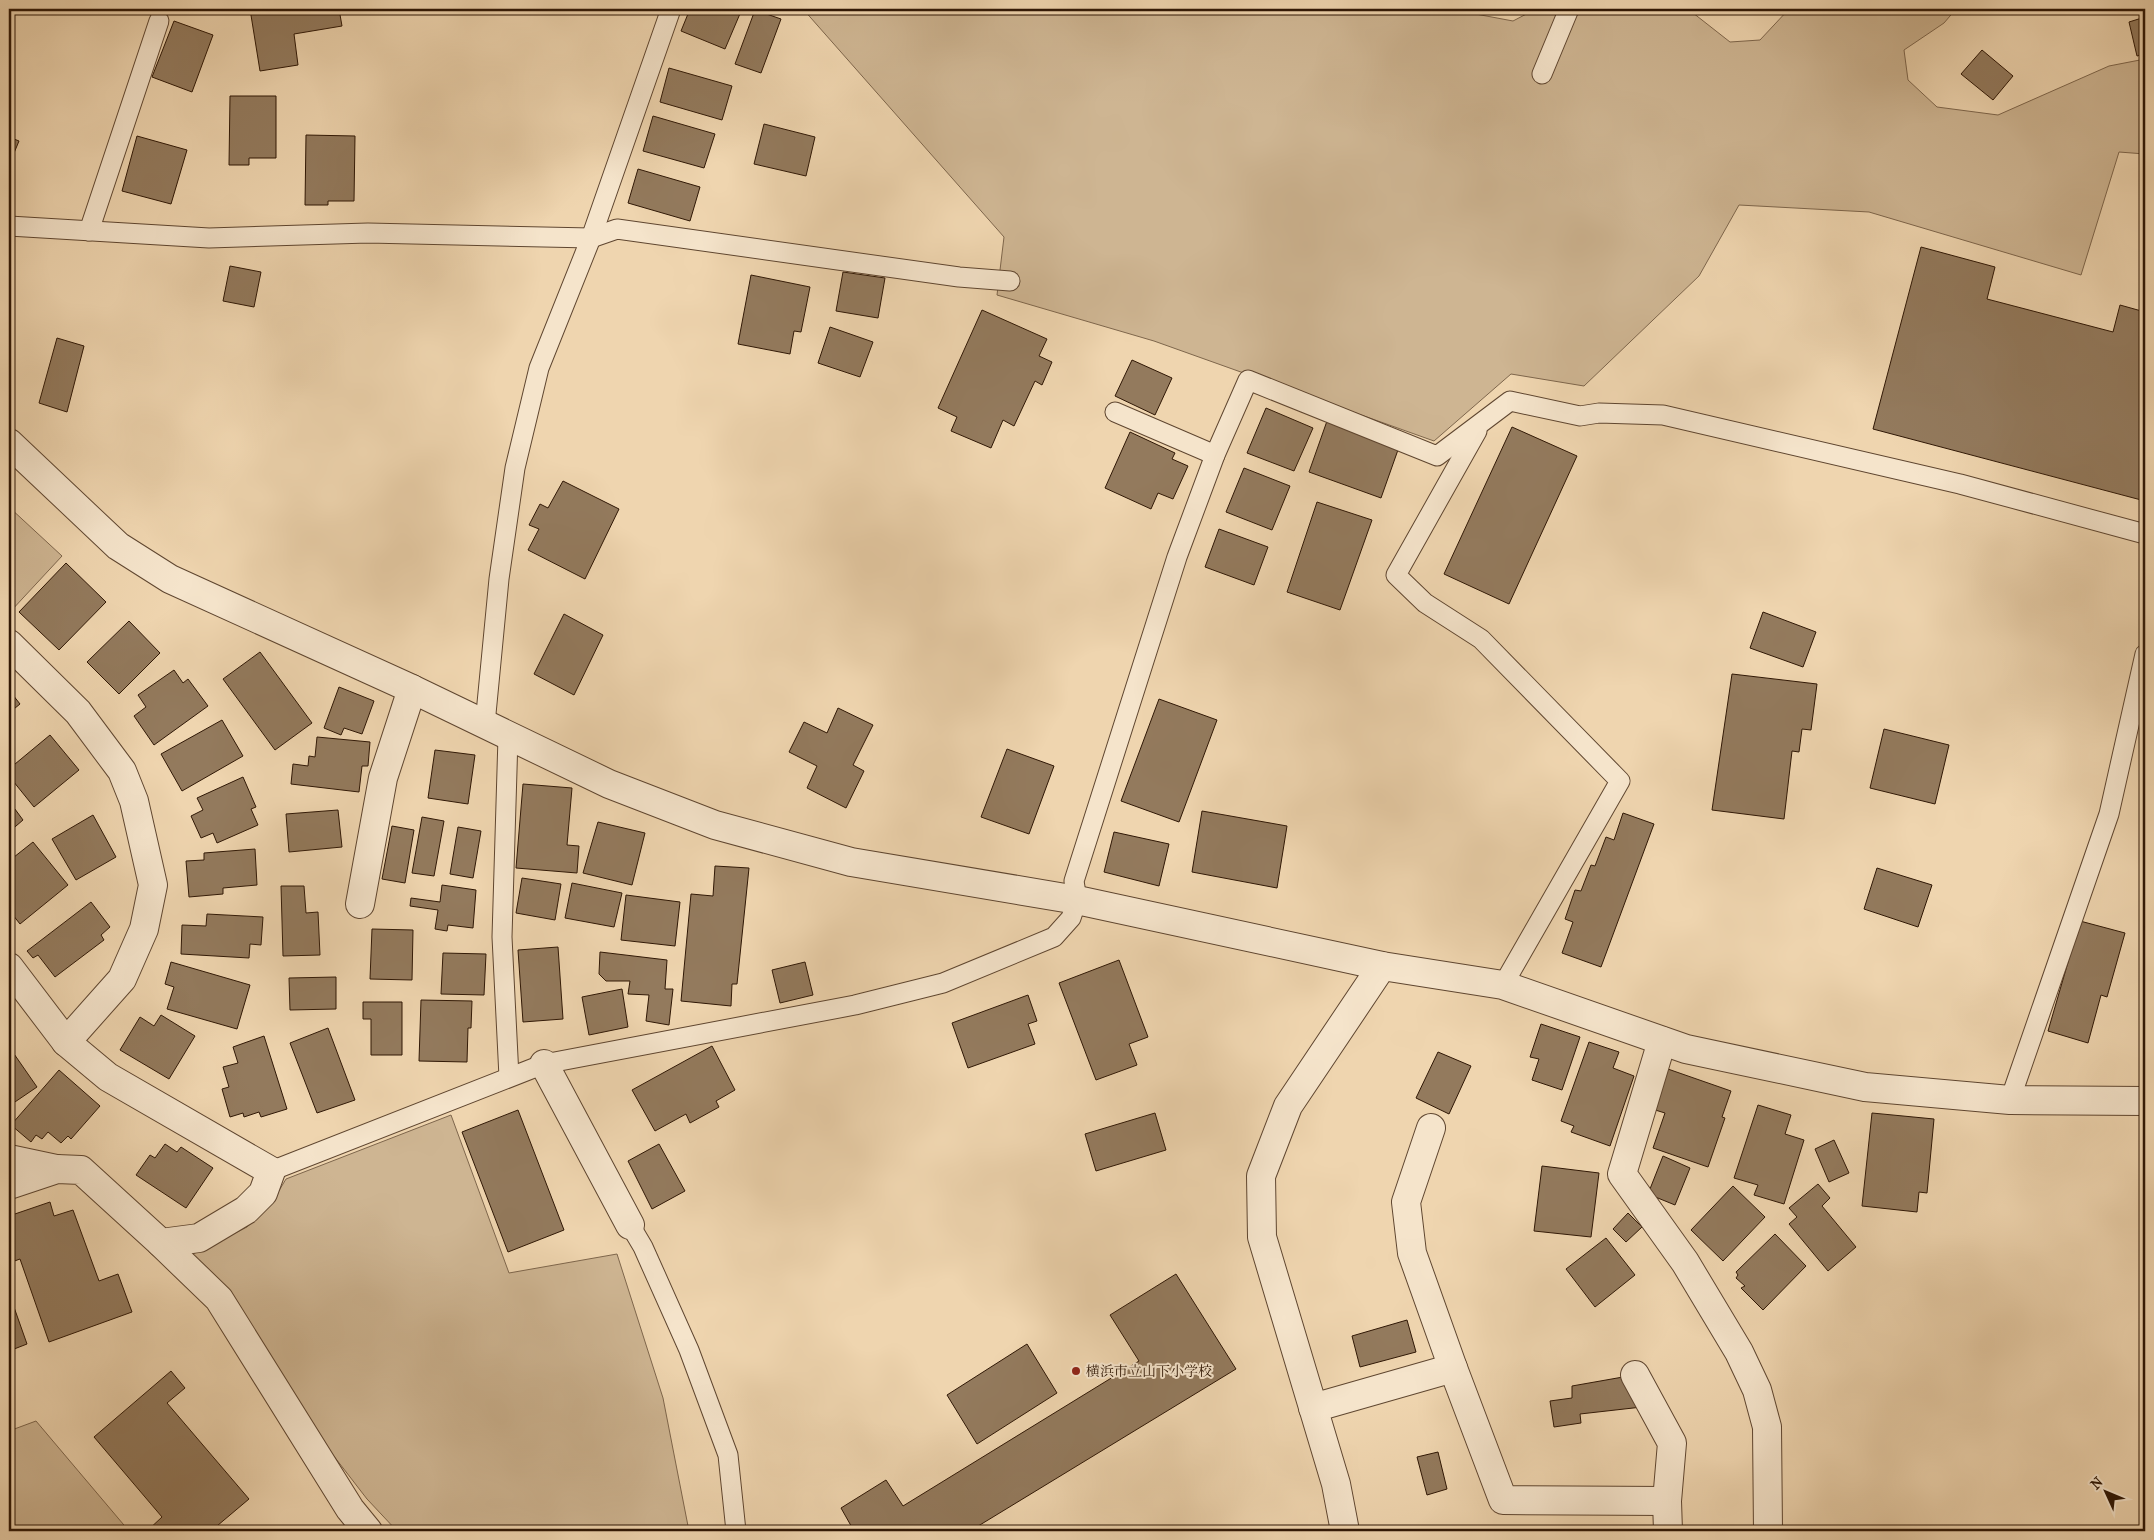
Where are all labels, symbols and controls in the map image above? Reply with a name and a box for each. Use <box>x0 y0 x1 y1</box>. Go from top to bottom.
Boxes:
place label: 横浜市立山下小学校 <box>1086 1363 1212 1380</box>
marker: 横浜市立山下小学校 <box>1070 1365 1082 1377</box>
north arrow <box>2082 1468 2132 1518</box>
text: N <box>2087 1473 2107 1493</box>

